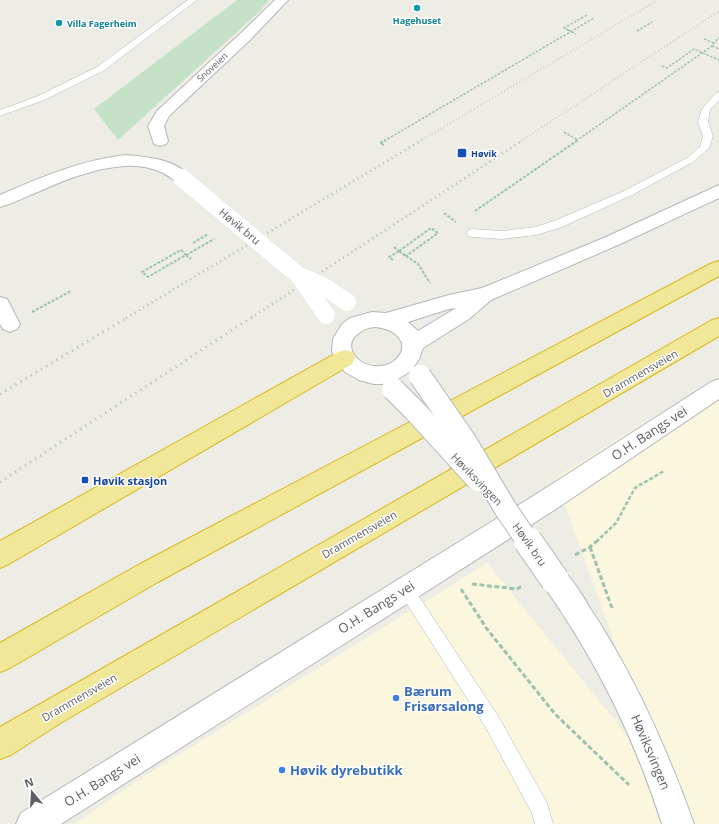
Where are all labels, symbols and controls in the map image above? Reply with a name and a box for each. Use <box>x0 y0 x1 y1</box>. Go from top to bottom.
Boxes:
marker: Hagehuset <box>412 3 422 13</box>
place label: Hagehuset <box>393 14 441 27</box>
place label: Villa Fagerheim <box>67 17 137 30</box>
marker: Villa Fagerheim <box>54 18 64 28</box>
street label: Snoveien <box>194 49 230 85</box>
marker: Høvik <box>456 147 468 159</box>
place label: Høvik <box>471 147 497 160</box>
street label: Høvik bru <box>216 204 264 248</box>
street label: Drammensveien <box>600 345 680 401</box>
street label: O.H. Bangs vei <box>608 402 690 464</box>
street label: Høviksvingen <box>448 449 506 509</box>
place label: Høvik stasjon <box>93 473 167 488</box>
marker: Høvik stasjon <box>80 475 90 485</box>
street label: Drammensveien <box>319 506 399 562</box>
street label: Høvik bru <box>510 519 550 569</box>
street label: O.H. Bangs vei <box>334 576 418 638</box>
street label: Drammensveien <box>39 669 119 725</box>
place label: Bærum Frisørsalong <box>404 682 484 715</box>
marker: Bærum Frisørsalong <box>391 693 401 703</box>
street label: Høviksvingen <box>627 712 675 792</box>
street label: O.H. Bangs vei <box>60 749 144 811</box>
place label: Høvik dyrebutikk <box>290 761 403 779</box>
marker: Høvik dyrebutikk <box>277 765 287 775</box>
north arrow <box>12 772 52 812</box>
text: N <box>22 773 35 791</box>

